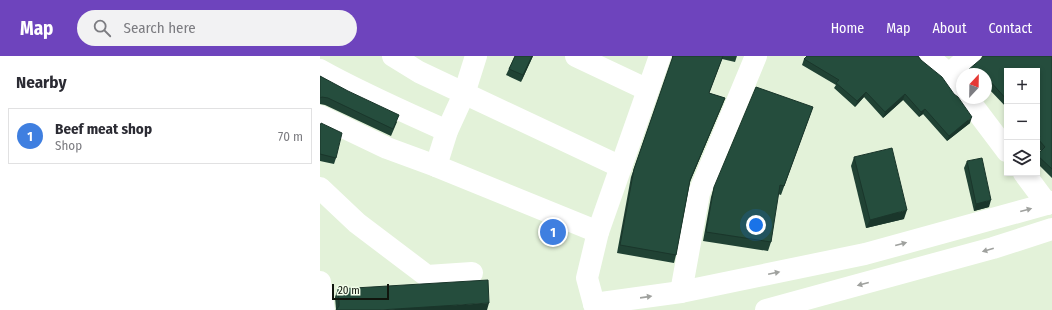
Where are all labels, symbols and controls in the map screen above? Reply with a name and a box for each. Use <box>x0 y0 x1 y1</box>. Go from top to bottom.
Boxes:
search box <box>77 10 357 46</box>
text: Map <box>20 17 53 40</box>
icon: search <box>91 17 113 39</box>
text: Search here <box>123 19 196 37</box>
text: Home <box>831 20 864 37</box>
text: Map <box>886 20 910 37</box>
text: About <box>932 20 967 37</box>
text: Contact <box>989 20 1032 37</box>
north arrow <box>956 68 992 104</box>
map controls <box>1004 68 1040 176</box>
button: + <box>1004 68 1040 104</box>
text: Nearby <box>16 72 67 93</box>
button: − <box>1004 104 1040 140</box>
text: Beef meat shop <box>55 120 152 138</box>
text: 1 <box>27 129 33 144</box>
text: 70 m <box>278 129 303 144</box>
text: Shop <box>55 138 82 153</box>
button: layers <box>1004 140 1040 176</box>
one-way arrow <box>1020 207 1032 213</box>
your location <box>746 215 766 235</box>
pin: 1 <box>540 217 566 247</box>
one-way arrow <box>894 241 907 247</box>
one-way arrow <box>982 247 994 253</box>
one-way arrow <box>768 270 780 276</box>
one-way arrow <box>856 281 868 287</box>
scale bar <box>332 282 389 301</box>
text: 20 m <box>338 284 360 297</box>
one-way arrow <box>640 294 652 300</box>

